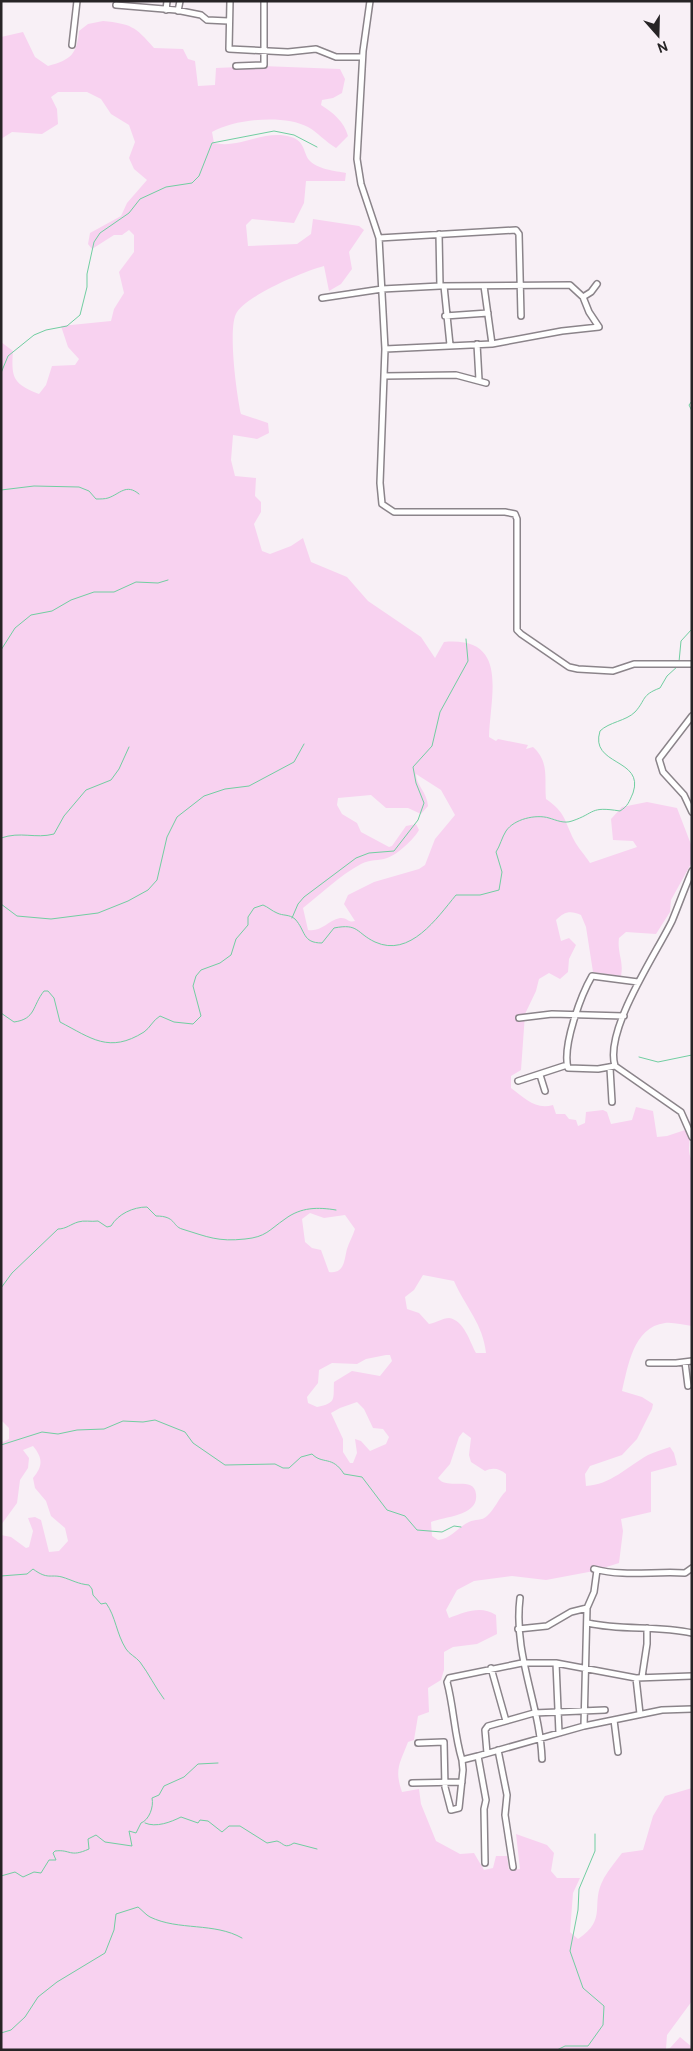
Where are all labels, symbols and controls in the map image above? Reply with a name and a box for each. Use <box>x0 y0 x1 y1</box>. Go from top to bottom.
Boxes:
north arrow <box>633 10 683 60</box>
text: N <box>655 37 670 57</box>

